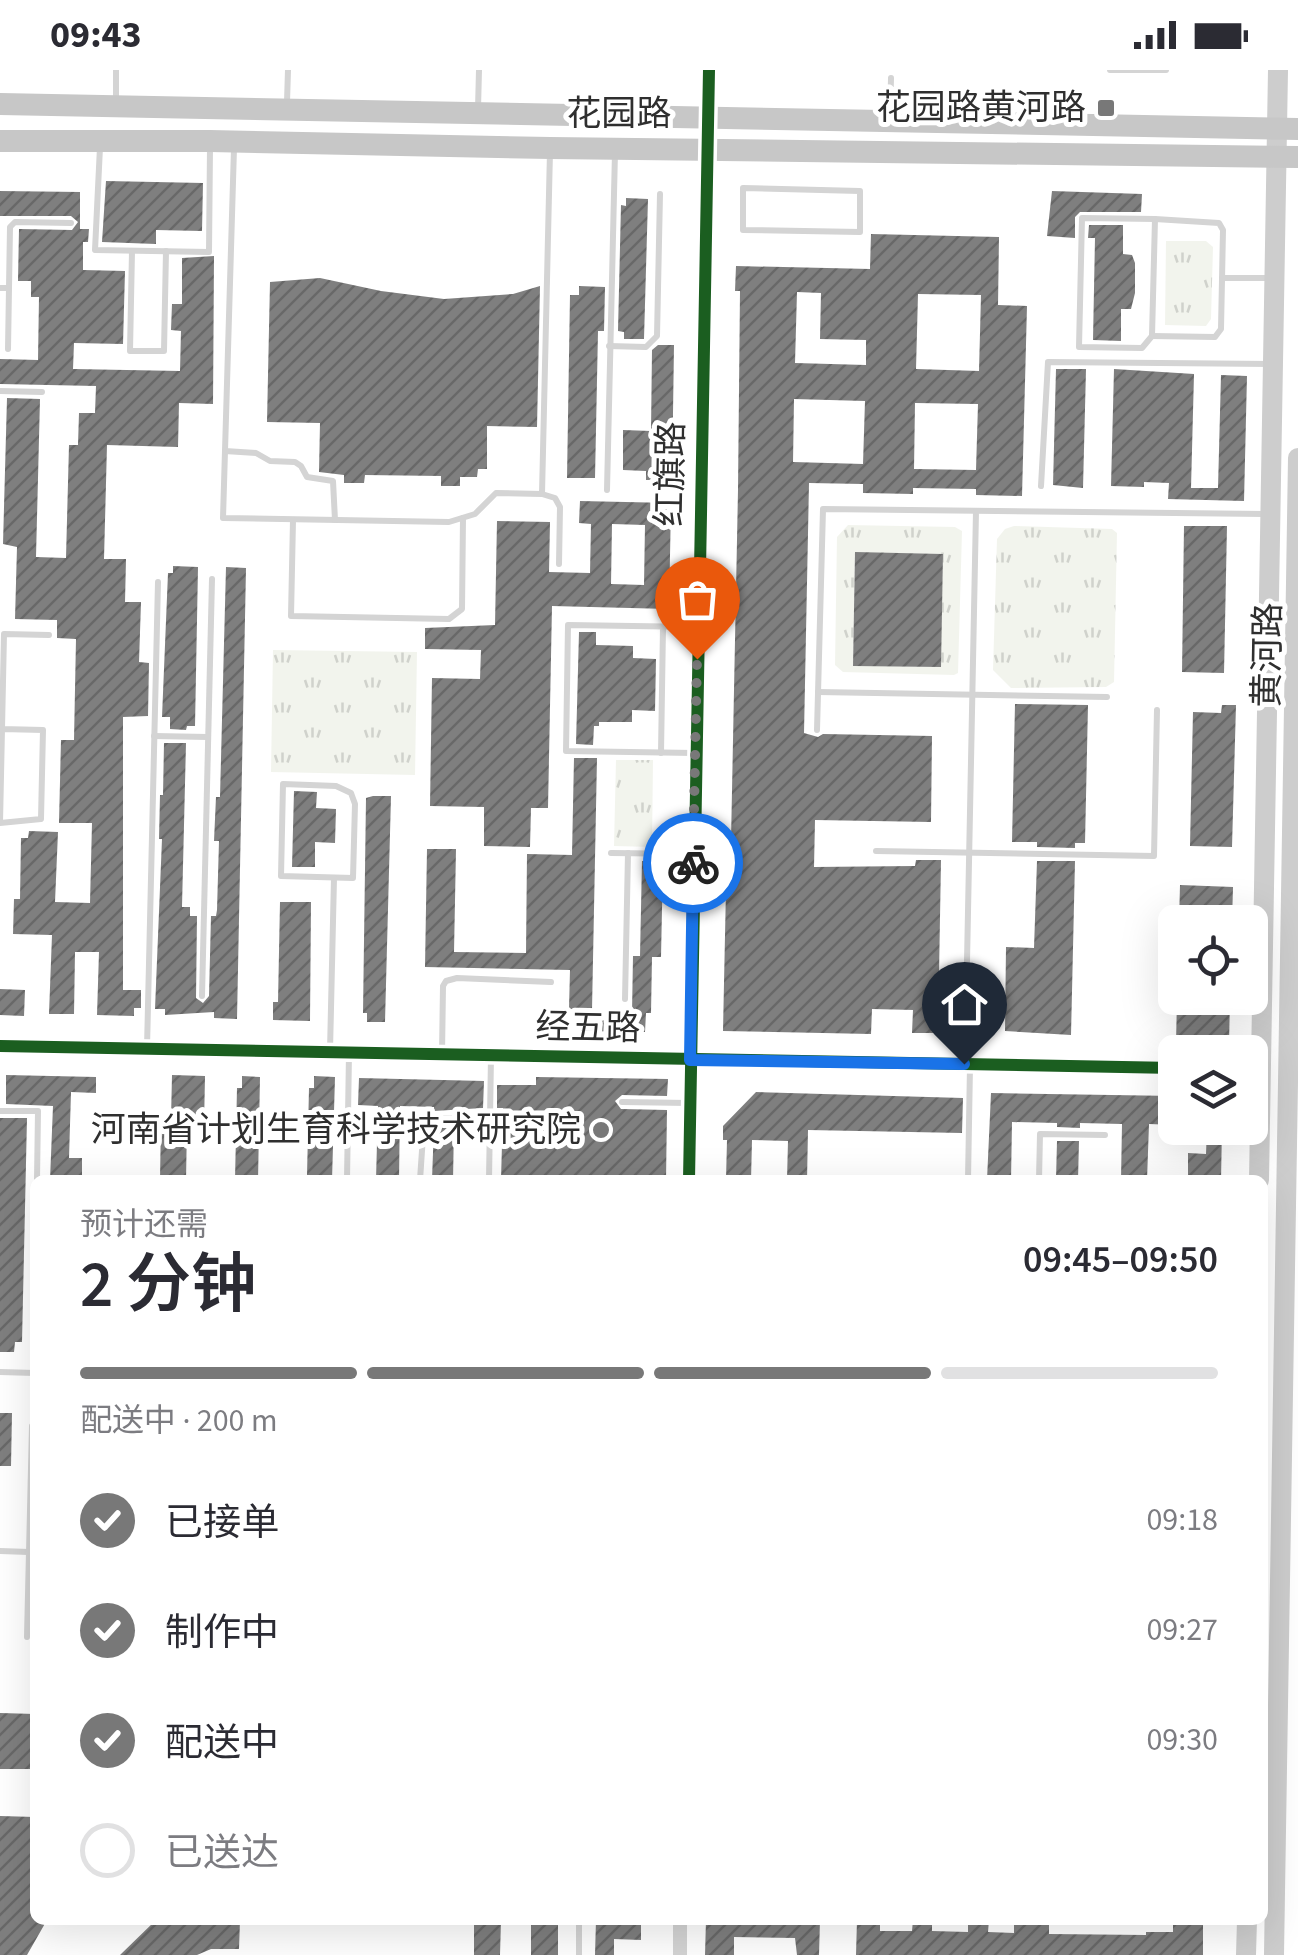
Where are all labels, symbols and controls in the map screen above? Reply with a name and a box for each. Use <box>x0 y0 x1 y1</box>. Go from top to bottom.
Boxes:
text: 09:43 <box>50 8 142 62</box>
place label: 花园路黄河路 <box>876 83 1086 133</box>
street label: 花园路 <box>566 89 672 139</box>
marker: 花园路黄河路 <box>1095 97 1117 119</box>
street label: 红旗路 <box>645 421 697 527</box>
pin <box>655 557 740 660</box>
icon: bag <box>670 572 725 627</box>
street label: 黄河路 <box>1242 602 1294 708</box>
courier <box>643 813 743 913</box>
icon: bike <box>666 836 721 891</box>
map controls <box>1158 905 1268 1145</box>
button: locate <box>1158 905 1268 1015</box>
pin <box>922 962 1007 1065</box>
icon: home <box>937 977 992 1032</box>
street label: 经五路 <box>535 1002 641 1054</box>
button: layers <box>1158 1035 1268 1145</box>
place label: 河南省计划生育科学技术研究院 <box>91 1105 581 1155</box>
marker: 河南省计划生育科学技术研究院 <box>590 1119 612 1141</box>
text: 预计还需 <box>80 1202 208 1248</box>
text: 09:45–09:50 <box>1023 1233 1218 1287</box>
text: 2 分钟 <box>80 1239 256 1332</box>
text: 配送中 · 200 m <box>80 1398 277 1444</box>
icon: check <box>80 1493 135 1548</box>
text: 已接单 <box>165 1496 279 1550</box>
text: 09:18 <box>1146 1497 1218 1543</box>
icon: check <box>80 1603 135 1658</box>
text: 制作中 <box>165 1606 279 1660</box>
text: 09:27 <box>1146 1607 1218 1653</box>
icon: check <box>80 1713 135 1768</box>
text: 配送中 <box>165 1716 279 1770</box>
text: 09:30 <box>1146 1717 1218 1763</box>
text: 已送达 <box>165 1826 279 1880</box>

